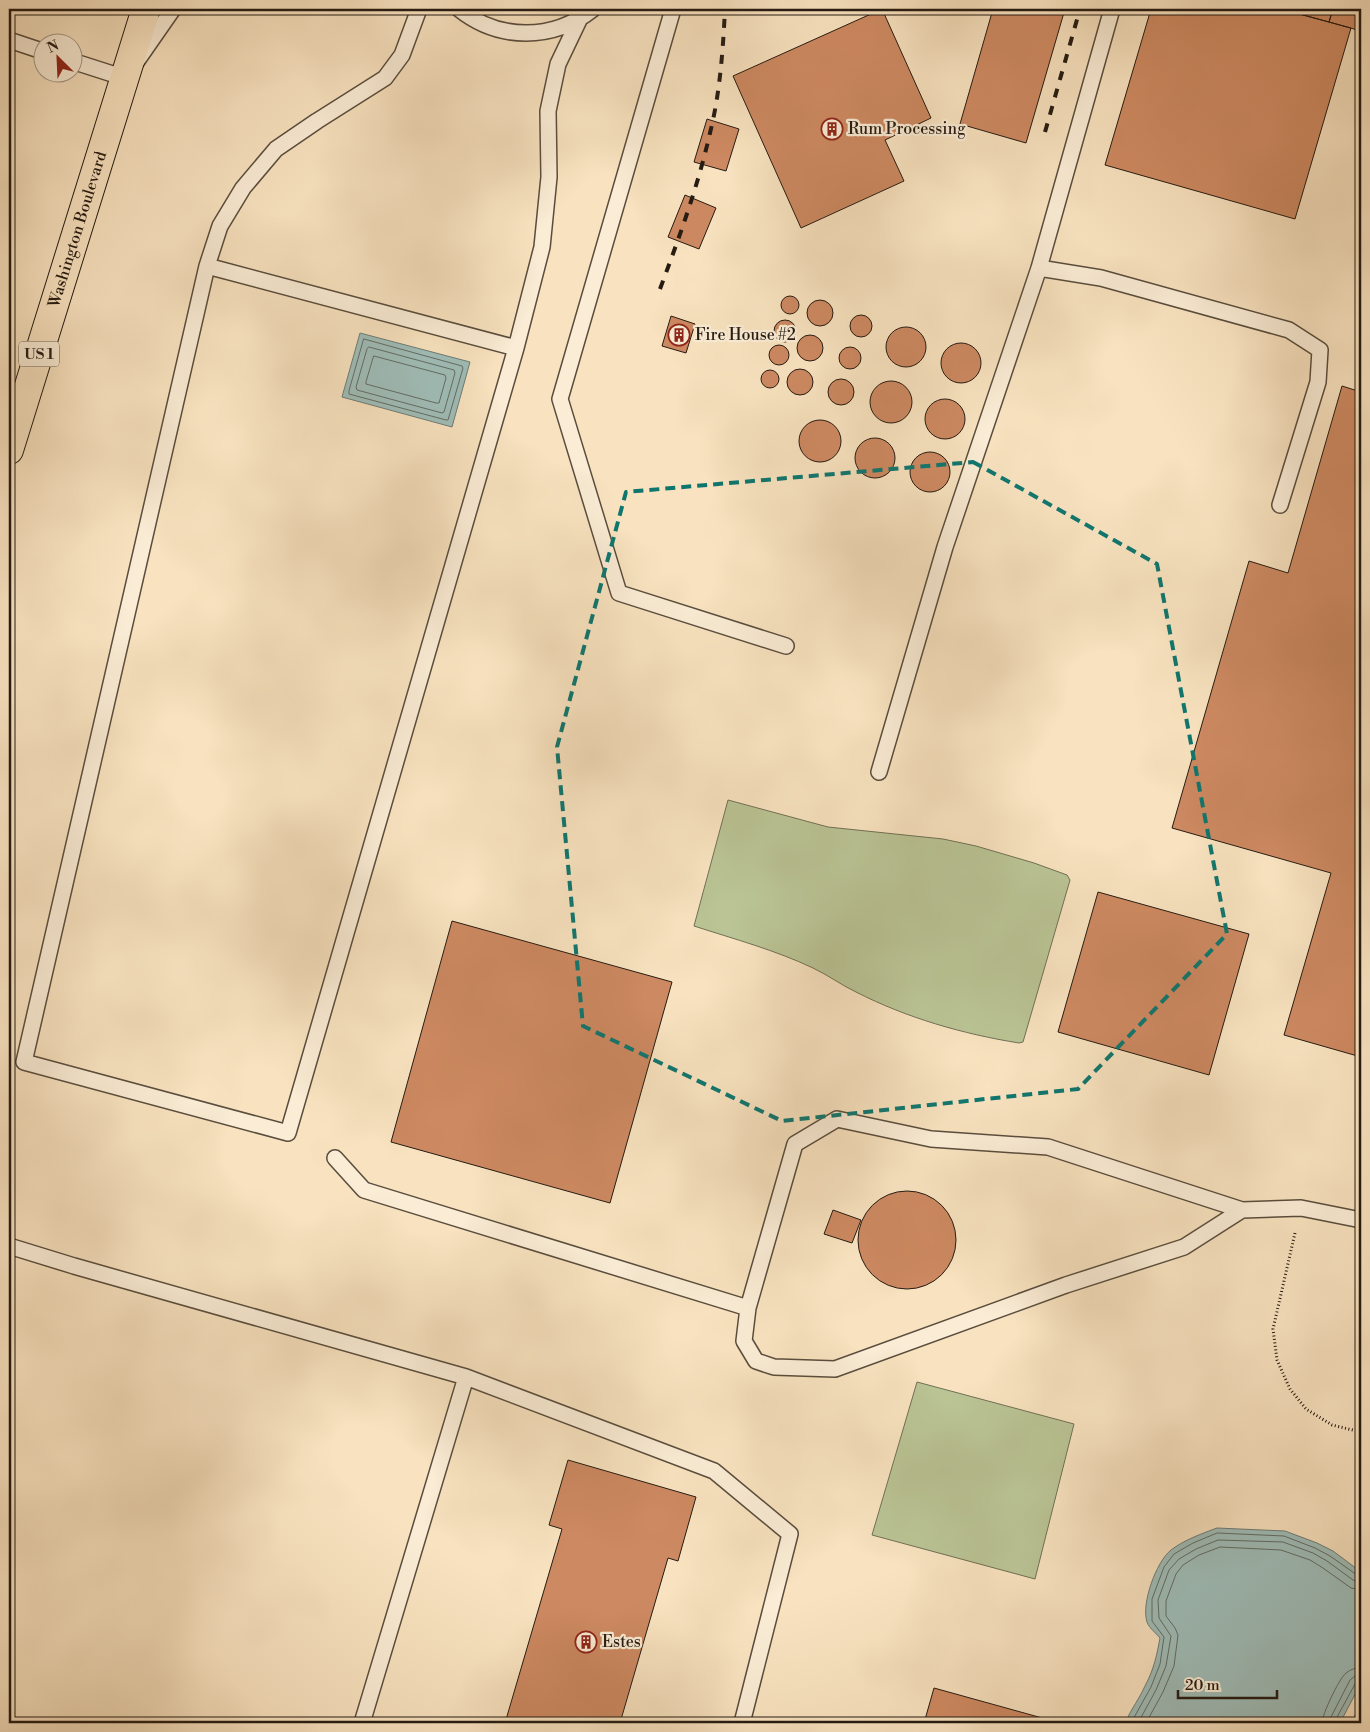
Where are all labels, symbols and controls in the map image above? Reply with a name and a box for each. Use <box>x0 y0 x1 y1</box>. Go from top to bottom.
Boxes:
north arrow <box>32 32 82 82</box>
text: N <box>44 37 62 58</box>
building icon: Rum Processing <box>820 117 844 141</box>
place label: Rum Processing <box>848 119 966 139</box>
street label: Washington Boulevard <box>44 149 111 311</box>
building icon: Fire House #2 <box>667 323 691 347</box>
place label: Fire House #2 <box>695 325 796 345</box>
road number: US 1 <box>19 342 59 366</box>
building icon: Estes <box>574 1630 598 1654</box>
place label: Estes <box>602 1632 641 1652</box>
scale bar <box>1178 1667 1276 1699</box>
text: 20 m <box>1185 1676 1220 1695</box>

